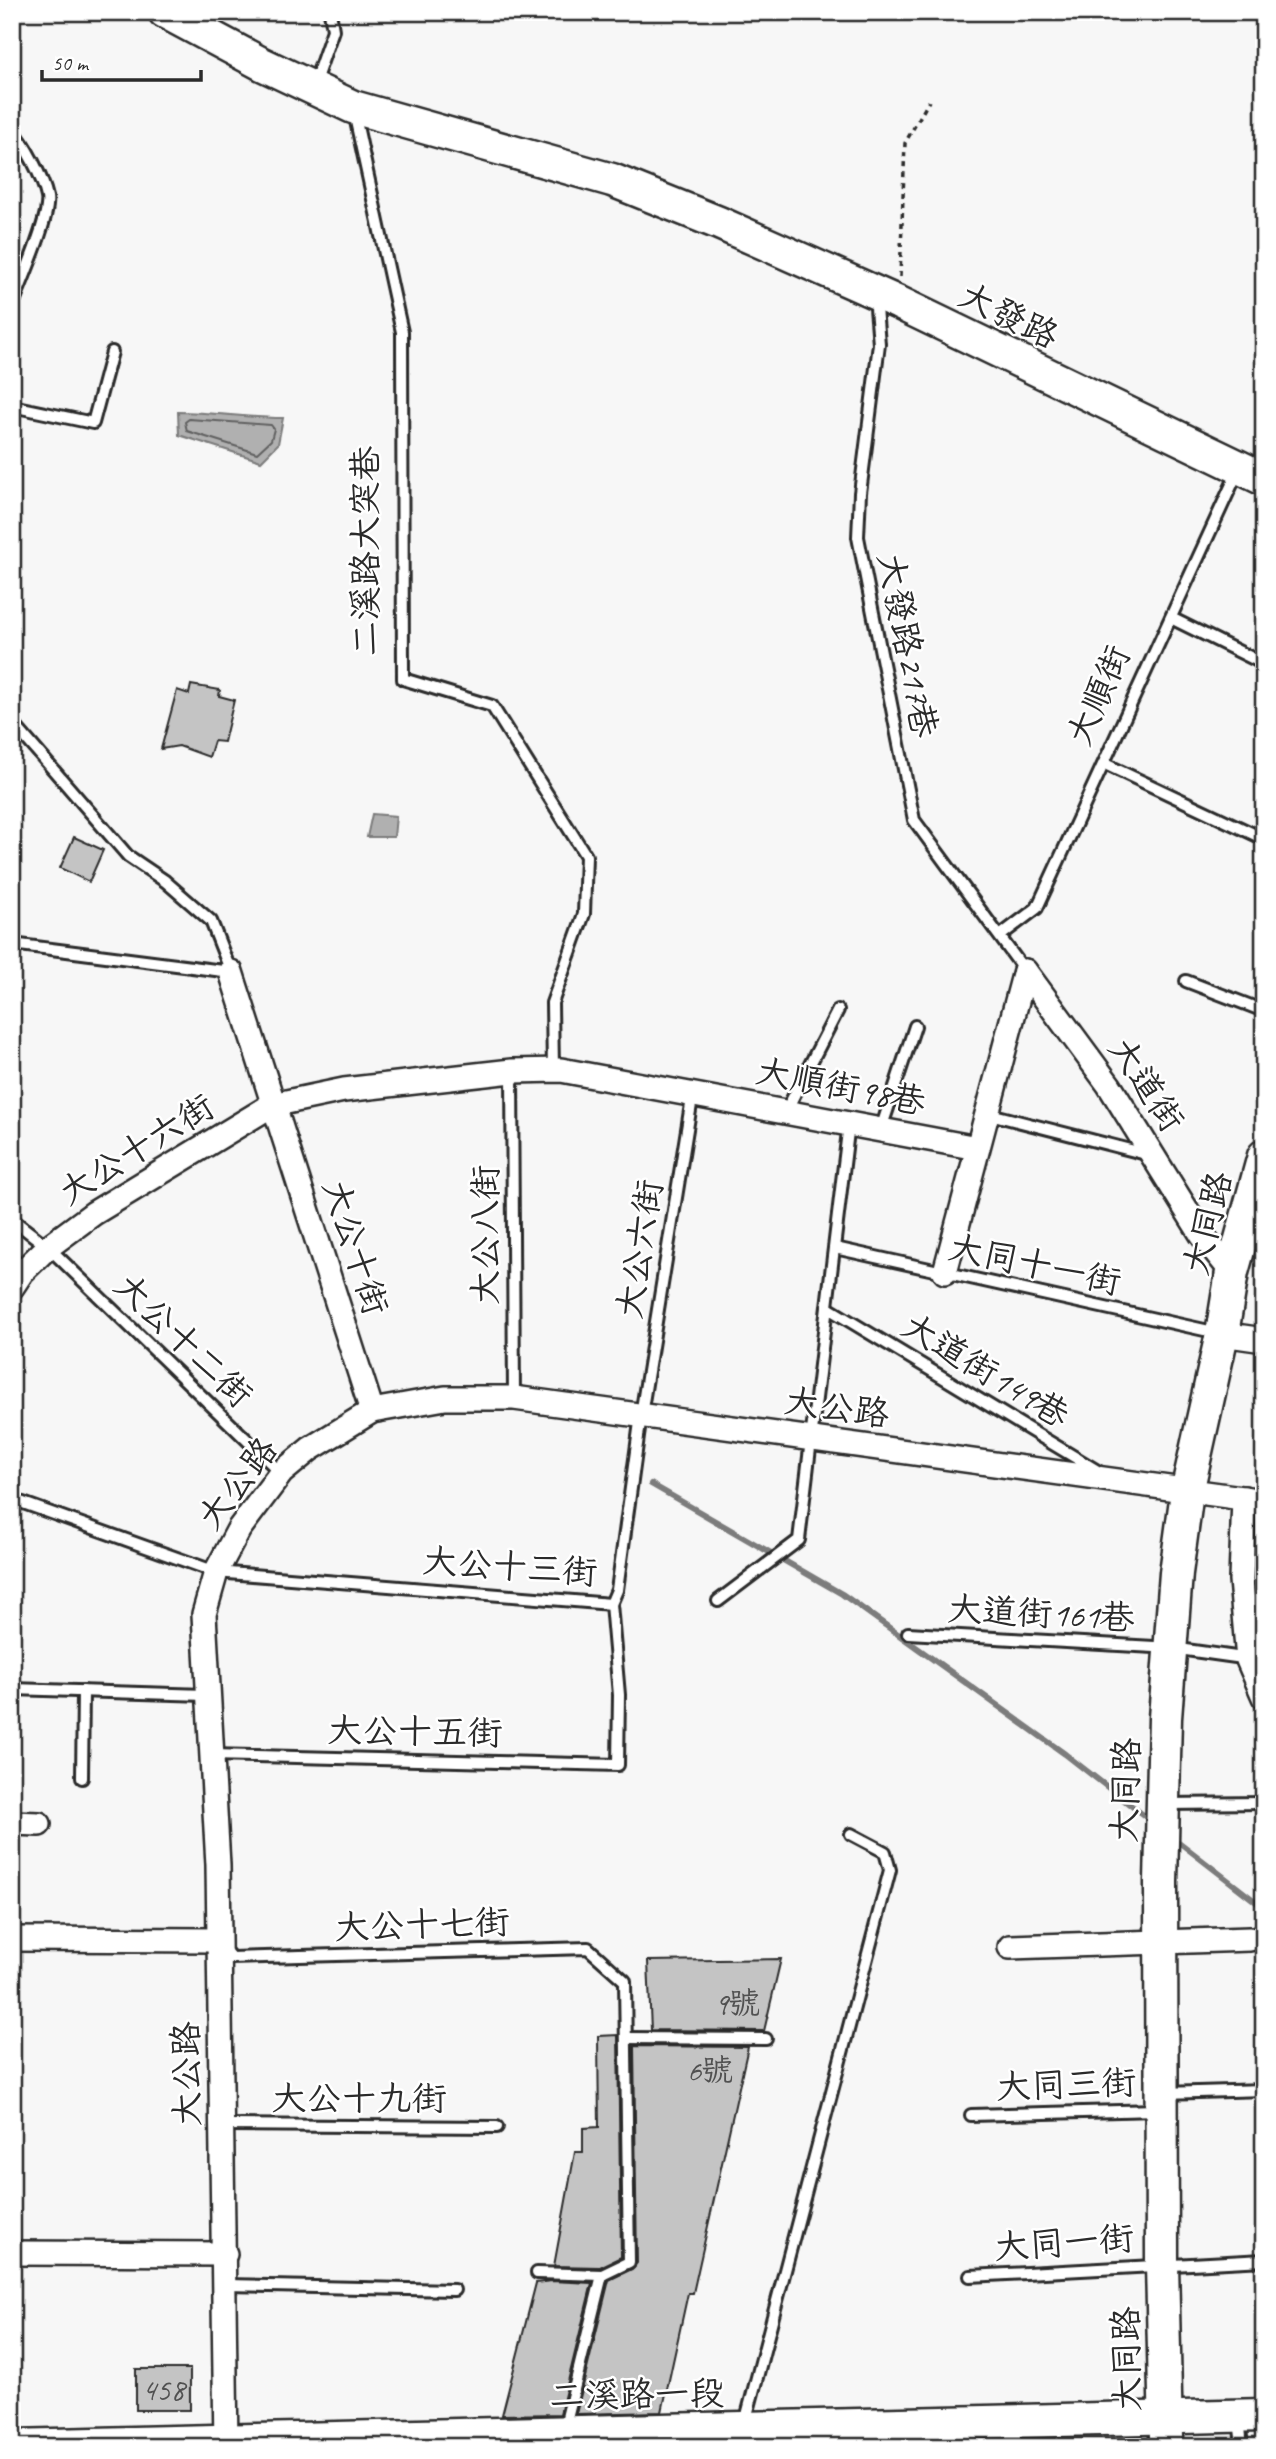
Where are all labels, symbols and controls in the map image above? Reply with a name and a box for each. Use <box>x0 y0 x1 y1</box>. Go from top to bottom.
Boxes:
scale bar <box>42 38 201 82</box>
text: 50 m <box>52 50 90 76</box>
street label: 大發路 <box>952 272 1066 359</box>
street label: 二溪路大突巷 <box>343 446 388 656</box>
street label: 大發路217巷 <box>868 549 947 741</box>
street label: 大順街 <box>1057 638 1140 752</box>
street label: 大道街 <box>1099 1028 1195 1140</box>
street label: 大順街98巷 <box>752 1048 929 1125</box>
street label: 大公十六街 <box>50 1084 222 1215</box>
street label: 大公八街 <box>463 1165 508 1305</box>
street label: 大同路 <box>1173 1167 1242 1280</box>
street label: 大公十街 <box>312 1174 399 1321</box>
street label: 大公六街 <box>606 1176 673 1322</box>
street label: 大同十一街 <box>945 1224 1125 1305</box>
street label: 大公十二街 <box>105 1263 262 1417</box>
street label: 大道街149巷 <box>894 1303 1078 1438</box>
street label: 大公路 <box>782 1378 892 1437</box>
street label: 大公路 <box>187 1428 287 1539</box>
street label: 大公十三街 <box>421 1538 599 1595</box>
street label: 大道街161巷 <box>946 1586 1136 1641</box>
street label: 大公十五街 <box>327 1707 503 1756</box>
street label: 大同路 <box>1101 1737 1150 1843</box>
street label: 大公十七街 <box>334 1899 510 1950</box>
house number: 9號 <box>714 1983 760 2024</box>
street label: 大公路 <box>163 2021 210 2127</box>
house number: 6號 <box>687 2050 733 2091</box>
street label: 大同三街 <box>995 2060 1137 2109</box>
street label: 大公十九街 <box>271 2076 447 2121</box>
street label: 大同一街 <box>993 2215 1135 2270</box>
street label: 大同路 <box>1103 2306 1150 2412</box>
house number: 458 <box>141 2369 187 2410</box>
street label: 二溪路一段 <box>549 2370 725 2419</box>

